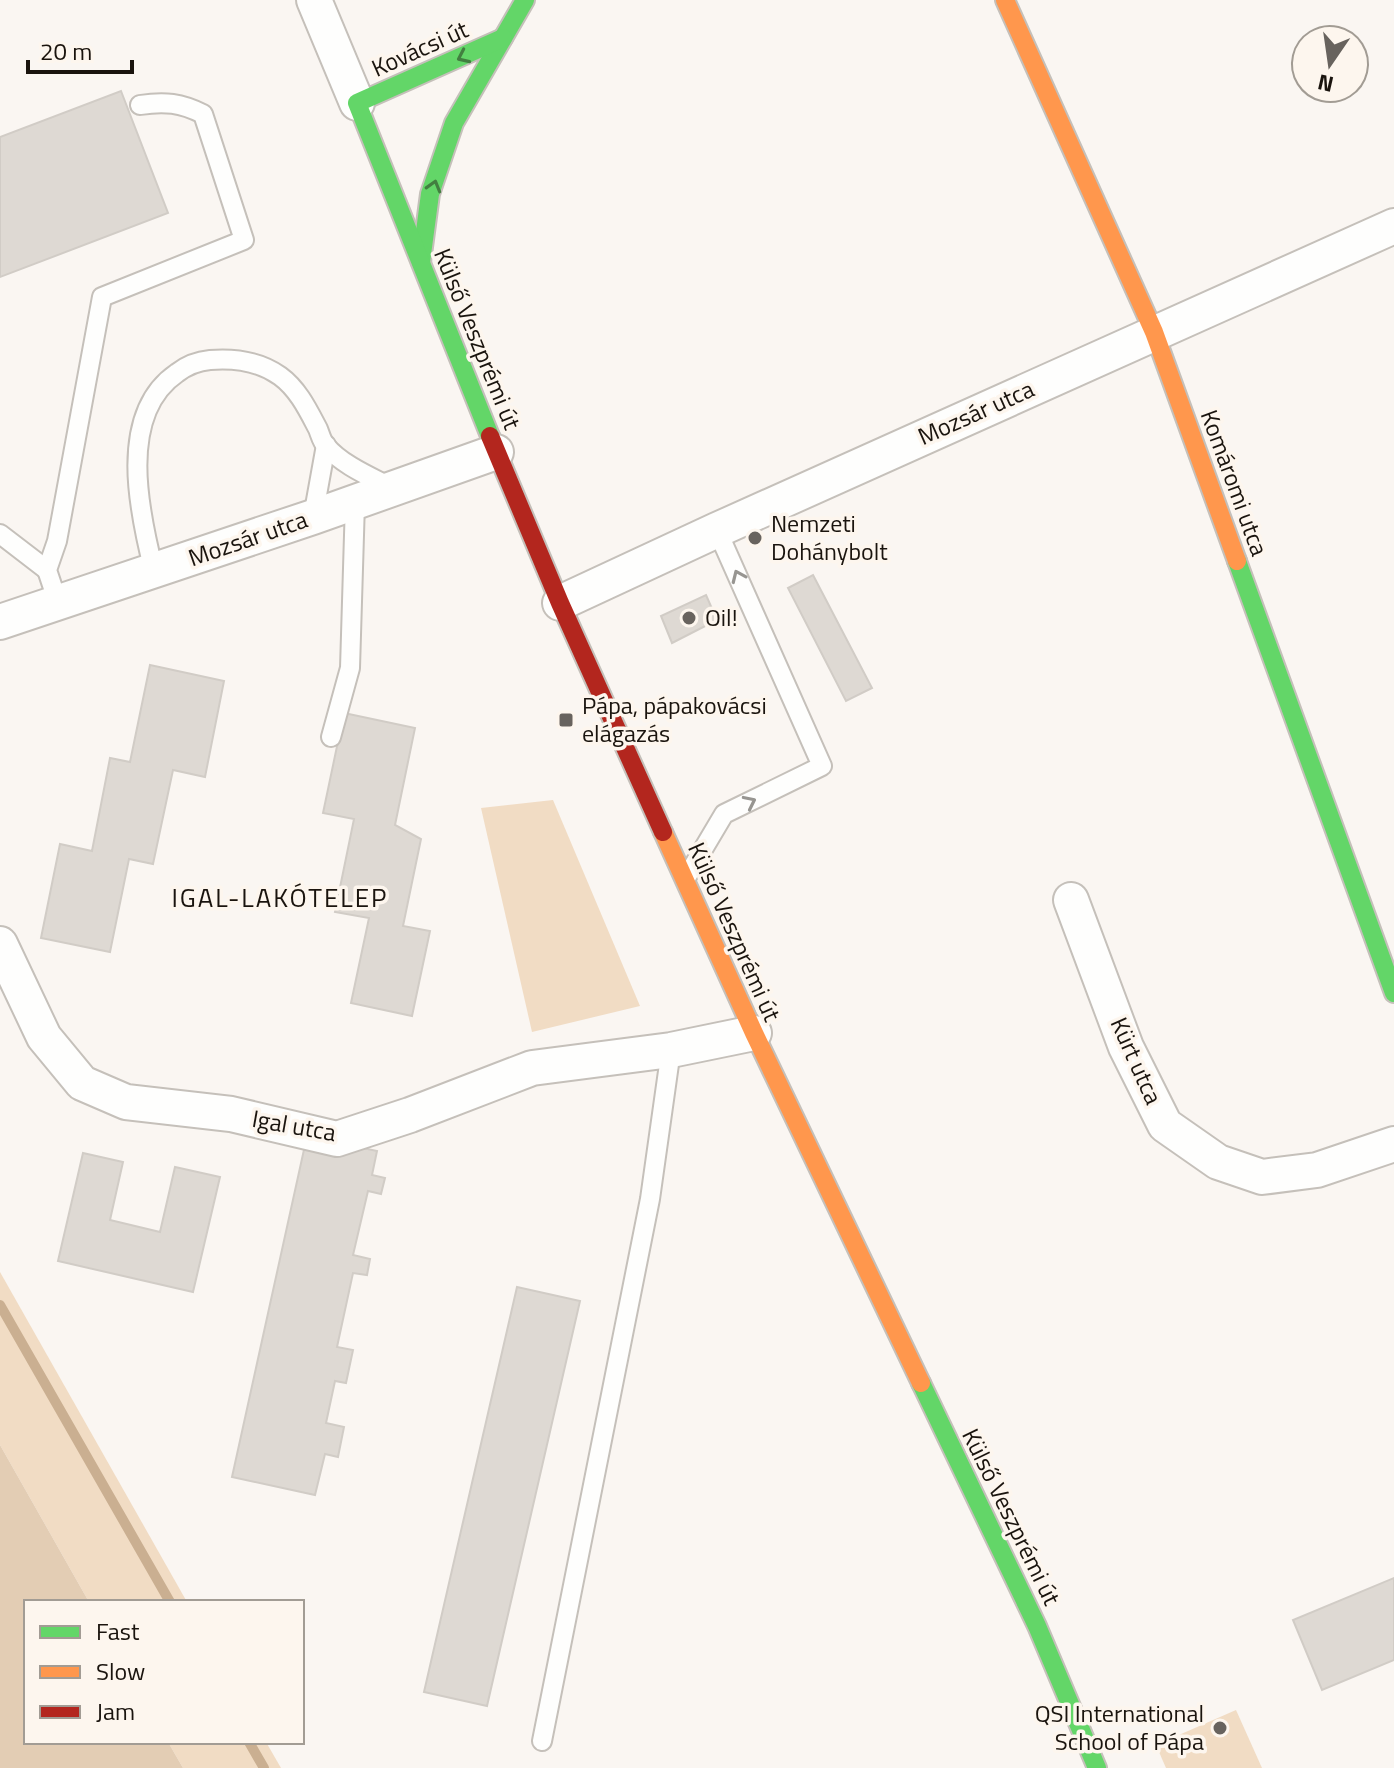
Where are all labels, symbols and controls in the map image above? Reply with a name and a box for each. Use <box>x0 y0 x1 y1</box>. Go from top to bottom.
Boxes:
street label: Kovácsi út <box>365 11 474 85</box>
scale bar <box>28 24 132 74</box>
north arrow <box>1290 24 1370 104</box>
text: 20 m <box>40 33 92 69</box>
one-way arrow <box>457 47 471 63</box>
text: N <box>1314 65 1337 102</box>
one-way arrow <box>425 180 441 194</box>
street label: Külső Veszprémi út <box>425 243 531 435</box>
street label: Mozsár utca <box>912 370 1040 454</box>
street label: Komáromi utca <box>1192 405 1278 561</box>
street label: Mozsár utca <box>183 501 312 575</box>
place label: Nemzeti Dohánybolt <box>771 505 888 569</box>
marker: Nemzeti Dohánybolt <box>746 529 764 547</box>
one-way arrow <box>731 570 747 584</box>
place label: Oil! <box>705 599 738 635</box>
marker: Oil! <box>680 609 698 627</box>
place label: Pápa, pápakovácsi elágazás <box>582 687 767 751</box>
marker: Pápa, pápakovácsi elágazás <box>557 711 575 729</box>
one-way arrow <box>742 796 757 811</box>
street label: Külső Veszprémi út <box>679 836 791 1027</box>
district label: IGAL-LAKÓTELEP <box>171 878 389 917</box>
street label: Kürt utca <box>1102 1011 1172 1110</box>
street label: Igal utca <box>249 1100 339 1150</box>
street label: Külső Veszprémi út <box>953 1422 1071 1612</box>
legend <box>24 1600 304 1744</box>
text: Fast <box>96 1613 140 1649</box>
text: Slow <box>96 1653 145 1689</box>
text: Jam <box>96 1693 135 1729</box>
place label: QSI International School of Pápa <box>1035 1695 1204 1759</box>
marker: QSI International School of Pápa <box>1211 1719 1229 1737</box>

